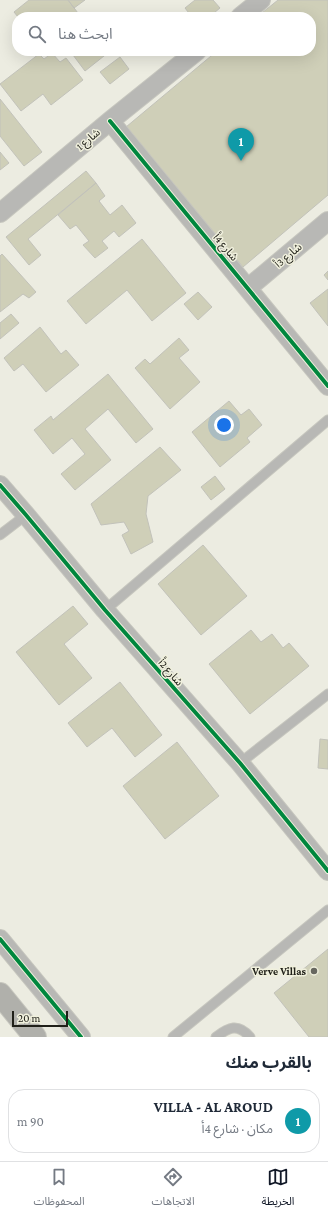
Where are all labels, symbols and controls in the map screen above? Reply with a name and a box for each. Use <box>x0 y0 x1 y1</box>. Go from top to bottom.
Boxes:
search box <box>12 12 316 56</box>
icon: search <box>26 23 48 45</box>
text: ابحث هنا <box>58 26 113 42</box>
street label: شارع 1 <box>74 125 104 154</box>
pin: 1 <box>228 128 254 161</box>
street label: شارع 4أ <box>210 231 241 265</box>
street label: شارع 3أ <box>272 240 305 271</box>
your location <box>214 415 234 435</box>
street label: شارع 2أ <box>155 656 186 689</box>
place label: Verve Villas <box>251 965 307 977</box>
marker: Verve Villas <box>309 966 319 976</box>
scale bar <box>12 1009 68 1028</box>
text: 20 m <box>18 1012 40 1024</box>
text: بالقرب منك <box>226 1053 312 1072</box>
text: VILLA - AL AROUD <box>154 1099 273 1115</box>
text: 90 m <box>17 1114 44 1129</box>
text: 1 <box>296 1114 300 1129</box>
text: مكان · شارع 4أ <box>201 1121 273 1136</box>
tab: المحفوظات <box>34 1166 85 1213</box>
tab: الاتجاهات <box>152 1166 195 1213</box>
tab: الخريطة <box>262 1166 295 1213</box>

